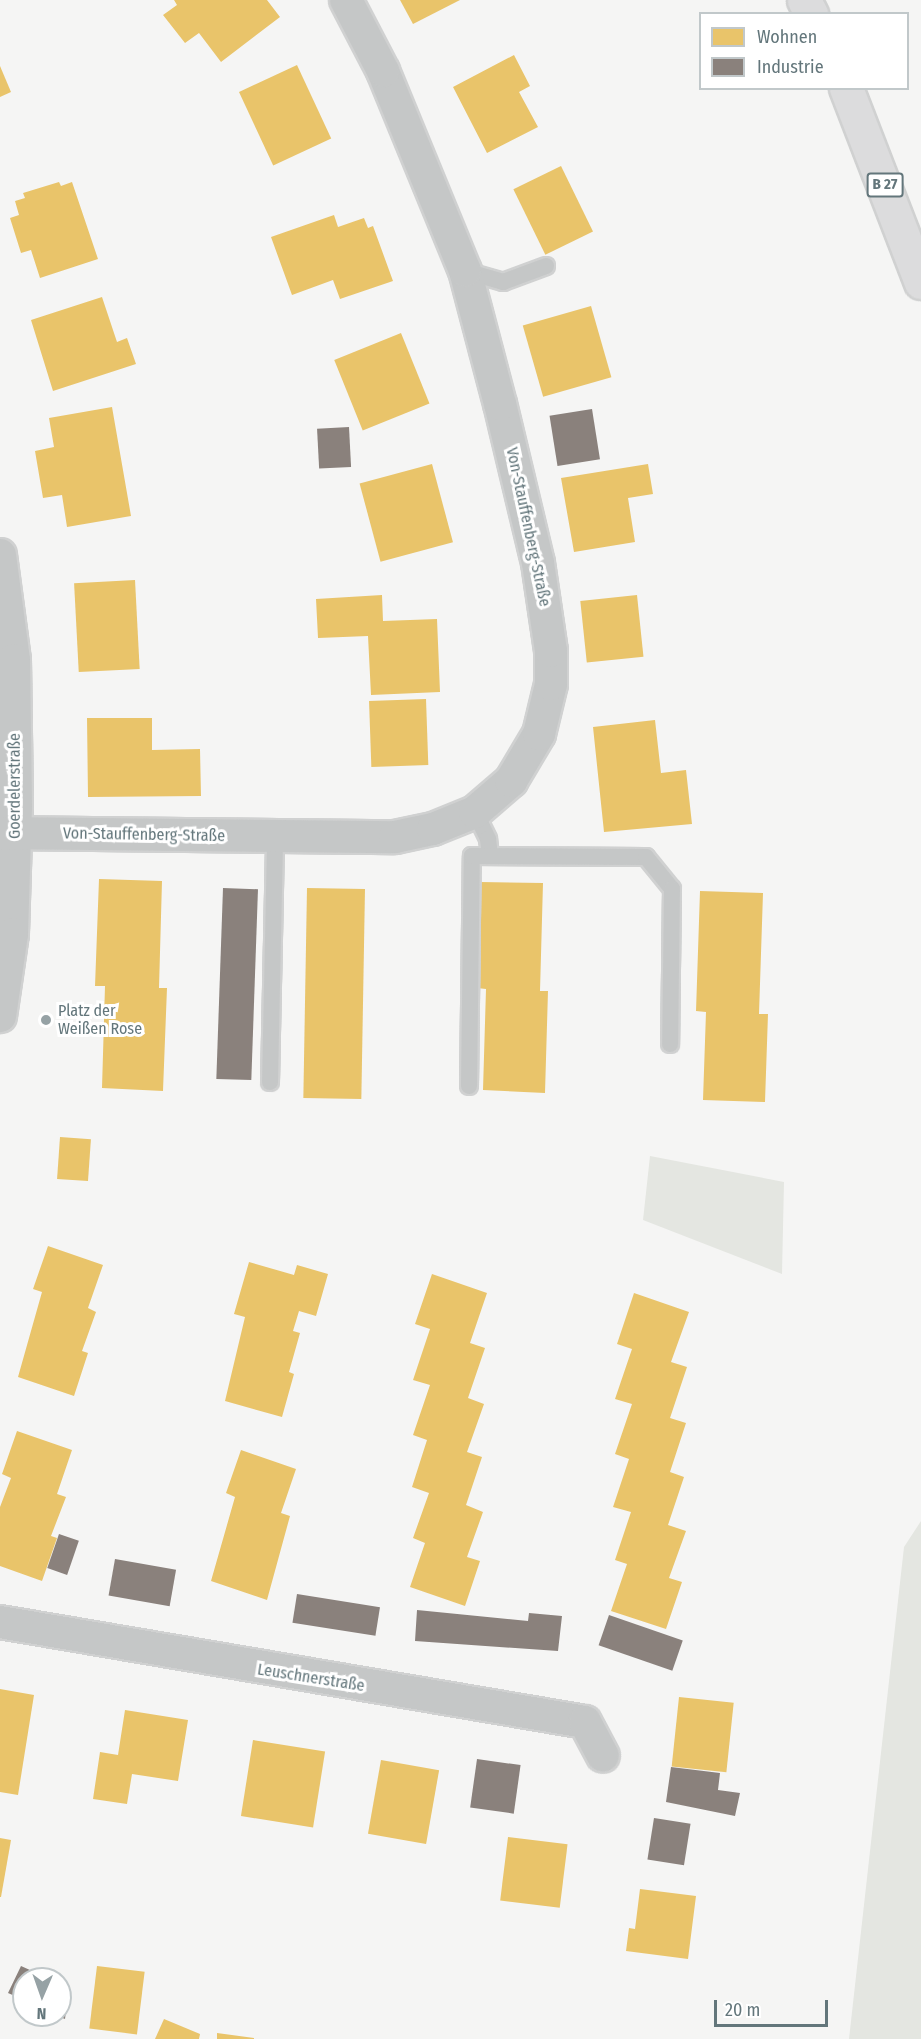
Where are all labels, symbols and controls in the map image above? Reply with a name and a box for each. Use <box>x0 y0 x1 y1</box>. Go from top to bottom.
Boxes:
legend <box>699 12 909 90</box>
text: Wohnen <box>757 26 817 48</box>
text: Industrie <box>757 56 824 78</box>
road number: B 27 <box>866 173 904 197</box>
street label: Von-Stauffenberg-Straße <box>502 446 554 608</box>
street label: Goerdelerstraße <box>5 733 25 839</box>
street label: Von-Stauffenberg-Straße <box>63 824 225 846</box>
place label: Platz der Weißen Rose <box>58 1001 142 1039</box>
marker: Platz der Weißen Rose <box>39 1013 53 1027</box>
street label: Leuschnerstraße <box>256 1660 366 1696</box>
north arrow <box>12 1967 72 2027</box>
scale bar <box>717 1988 831 2026</box>
text: 20 m <box>725 1999 760 2021</box>
text: N <box>36 2004 47 2023</box>

